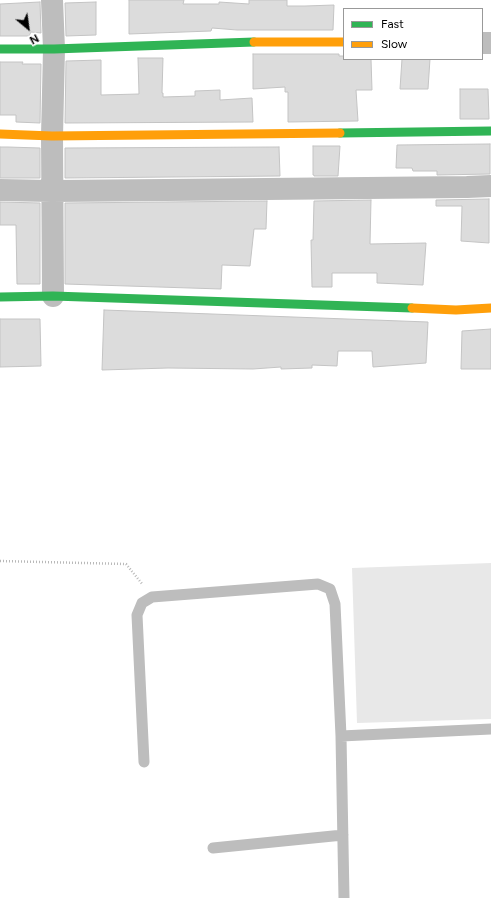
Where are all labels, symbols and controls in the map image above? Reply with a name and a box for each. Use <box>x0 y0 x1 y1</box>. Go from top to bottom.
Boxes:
north arrow <box>8 8 48 48</box>
legend <box>343 8 483 60</box>
text: Fast <box>381 17 404 31</box>
text: N <box>27 31 41 47</box>
text: Slow <box>381 37 407 51</box>

